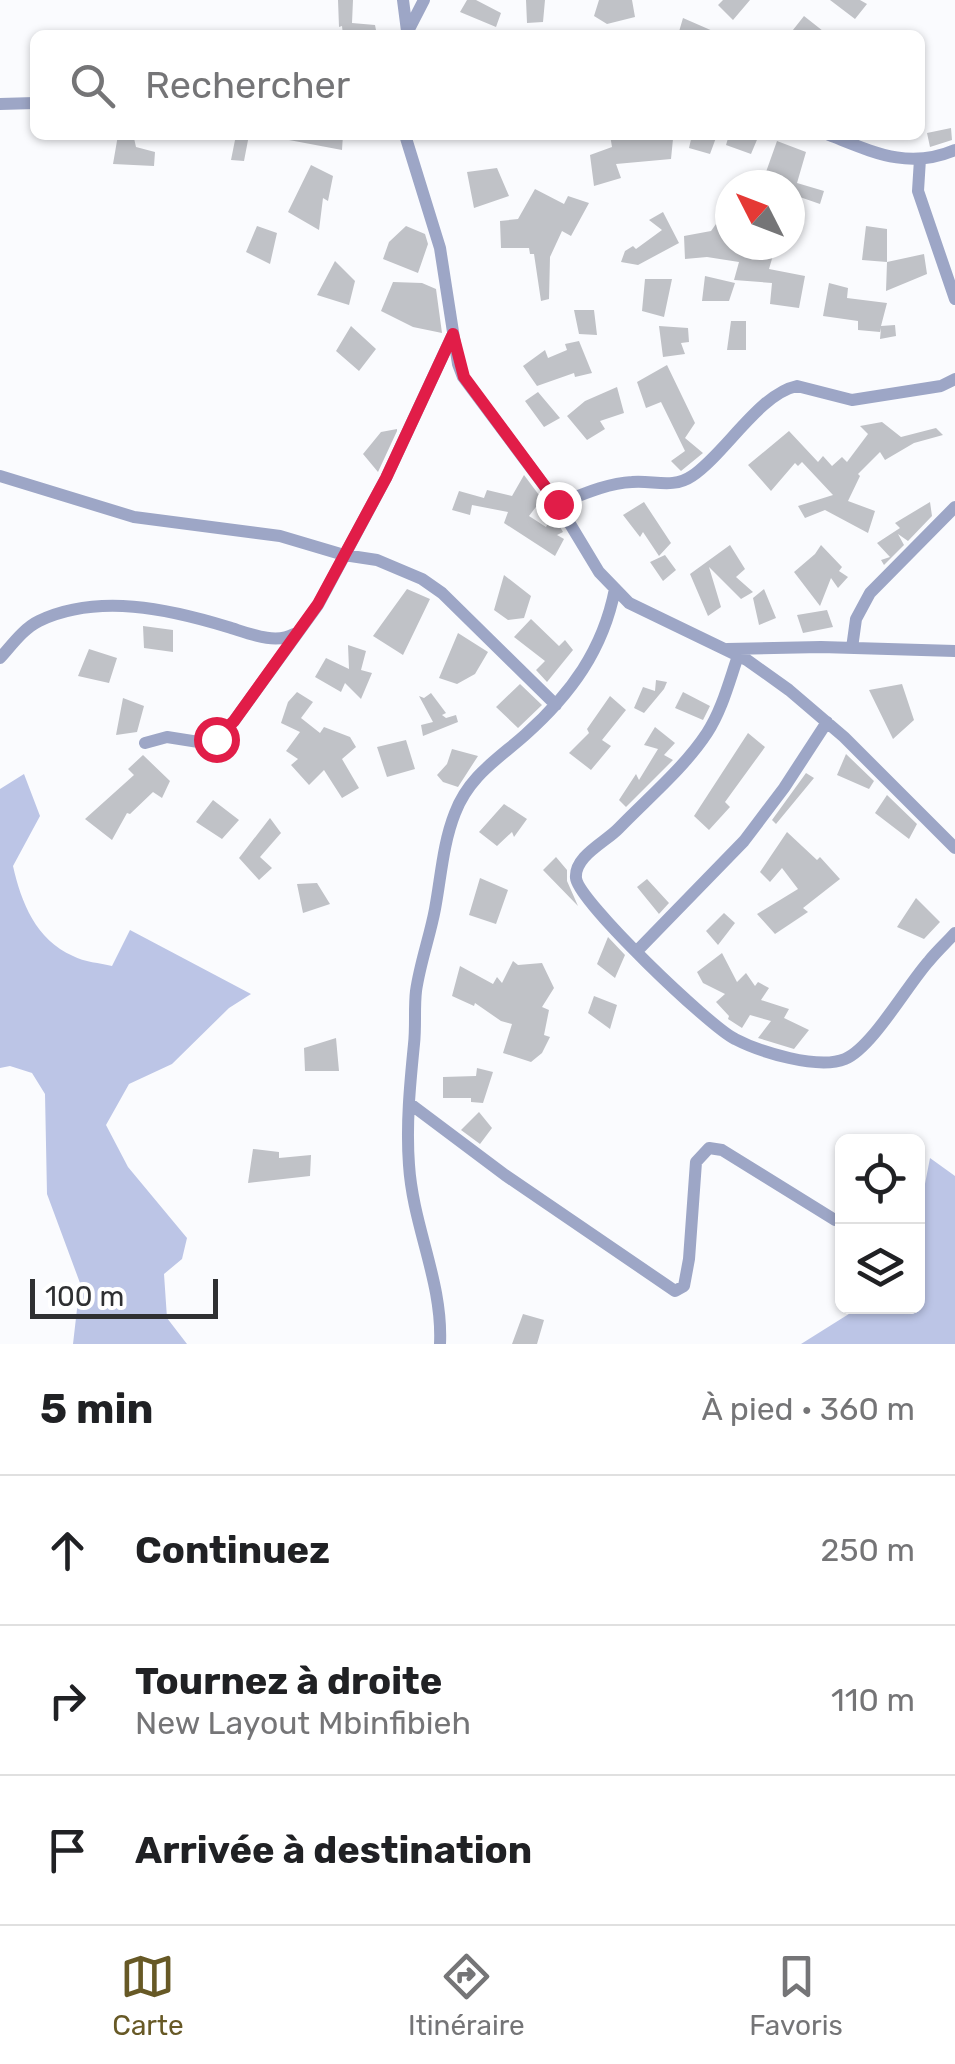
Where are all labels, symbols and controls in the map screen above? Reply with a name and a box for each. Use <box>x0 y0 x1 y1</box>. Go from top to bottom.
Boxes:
search box <box>30 30 925 140</box>
icon: search <box>65 58 120 113</box>
text: Rechercher <box>145 62 350 108</box>
north arrow <box>715 170 805 260</box>
route end <box>536 482 582 528</box>
route start <box>194 717 240 763</box>
map controls <box>835 1134 925 1314</box>
button: locate <box>835 1134 925 1224</box>
button: layers <box>835 1224 925 1314</box>
scale bar <box>30 1274 218 1318</box>
text: 100 m <box>45 1280 124 1313</box>
text: 5 min <box>40 1384 154 1434</box>
text: À pied · 360 m <box>701 1390 915 1428</box>
icon: ahead <box>40 1523 95 1578</box>
text: Continuez <box>135 1527 330 1573</box>
text: 250 m <box>821 1531 915 1569</box>
text: Tournez à droite <box>135 1658 442 1704</box>
icon: right <box>40 1673 95 1728</box>
text: 110 m <box>831 1681 915 1719</box>
text: New Layout Mbinfibieh <box>135 1704 471 1742</box>
icon: arrive <box>40 1823 95 1878</box>
text: Arrivée à destination <box>135 1827 532 1873</box>
tab: Carte <box>112 1949 184 2042</box>
tab: Itinéraire <box>408 1949 525 2042</box>
tab: Favoris <box>749 1949 843 2042</box>

